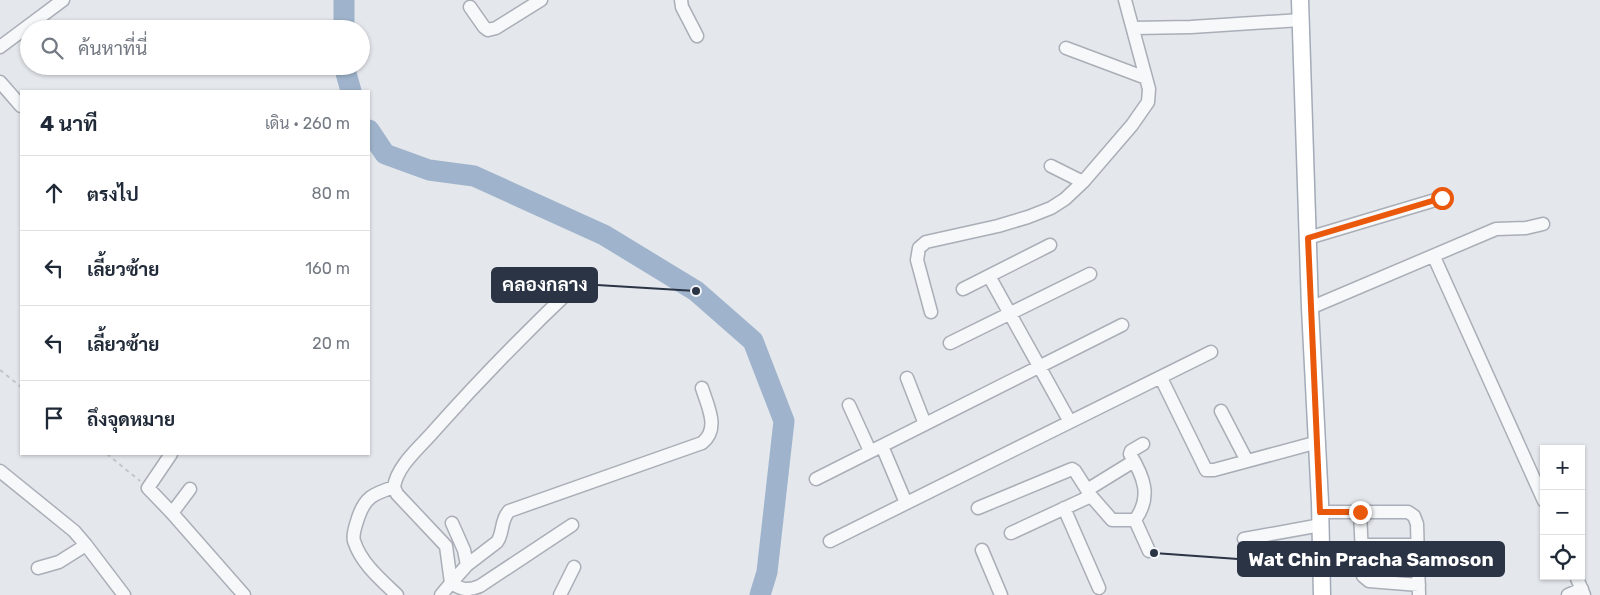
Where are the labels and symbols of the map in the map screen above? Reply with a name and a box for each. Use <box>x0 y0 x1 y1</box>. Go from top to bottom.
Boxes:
route start <box>1431 187 1454 210</box>
callout: คลองกลาง <box>492 268 597 302</box>
text: คลองกลาง <box>502 273 588 296</box>
route end <box>1349 501 1372 524</box>
callout: Wat Chin Pracha Samoson <box>1238 542 1504 576</box>
text: Wat Chin Pracha Samoson <box>1248 548 1494 571</box>

